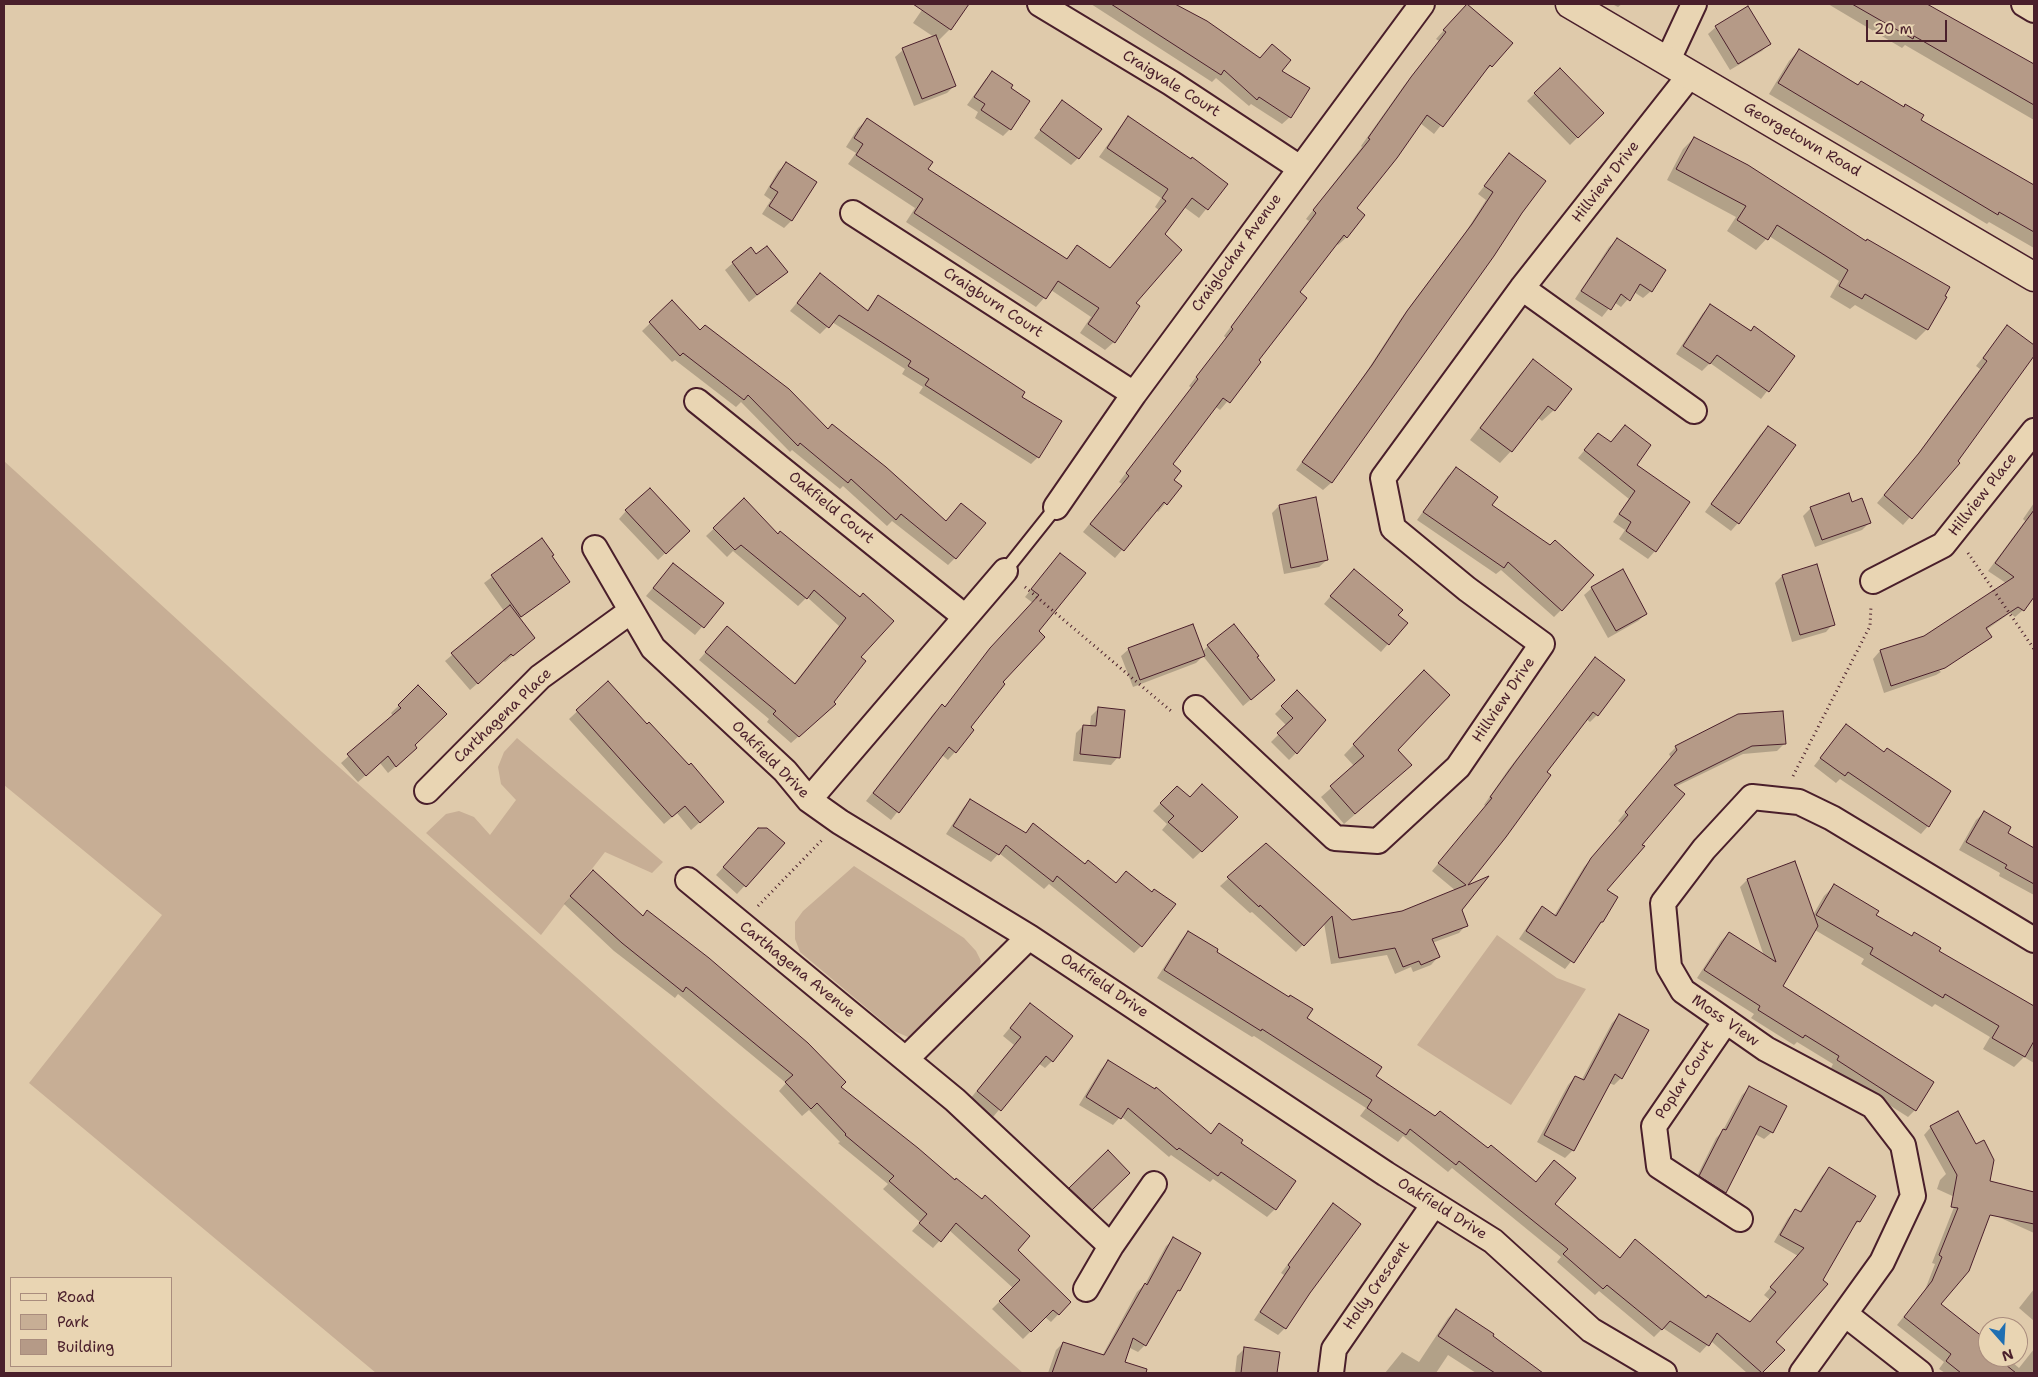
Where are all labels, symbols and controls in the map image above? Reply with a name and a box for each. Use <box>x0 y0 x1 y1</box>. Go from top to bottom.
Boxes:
scale bar <box>1868 10 1949 42</box>
text: 20 m <box>1874 19 1913 39</box>
street label: Craigvale Court <box>1119 47 1223 121</box>
street label: Georgetown Road <box>1740 99 1864 181</box>
street label: Hillview Drive <box>1568 138 1644 226</box>
street label: Craiglochar Avenue <box>1188 191 1286 315</box>
street label: Craigburn Court <box>940 264 1046 342</box>
street label: Hillview Place <box>1945 450 2021 540</box>
street label: Oakfield Court <box>784 468 878 548</box>
street label: Hillview Drive <box>1469 654 1539 746</box>
street label: Carthagena Place <box>450 665 556 767</box>
street label: Oakfield Drive <box>727 717 813 803</box>
street label: Carthagena Avenue <box>736 918 858 1022</box>
street label: Oakfield Drive <box>1057 950 1151 1022</box>
street label: Moss View <box>1688 991 1762 1051</box>
street label: Poplar Court <box>1652 1037 1718 1123</box>
street label: Oakfield Drive <box>1394 1174 1490 1244</box>
street label: Holly Crescent <box>1340 1238 1414 1334</box>
legend <box>10 1277 172 1367</box>
text: Road <box>57 1287 95 1307</box>
text: Park <box>57 1312 89 1332</box>
north arrow <box>1978 1317 2028 1367</box>
text: Building <box>57 1337 114 1357</box>
text: N <box>1999 1345 2016 1366</box>

